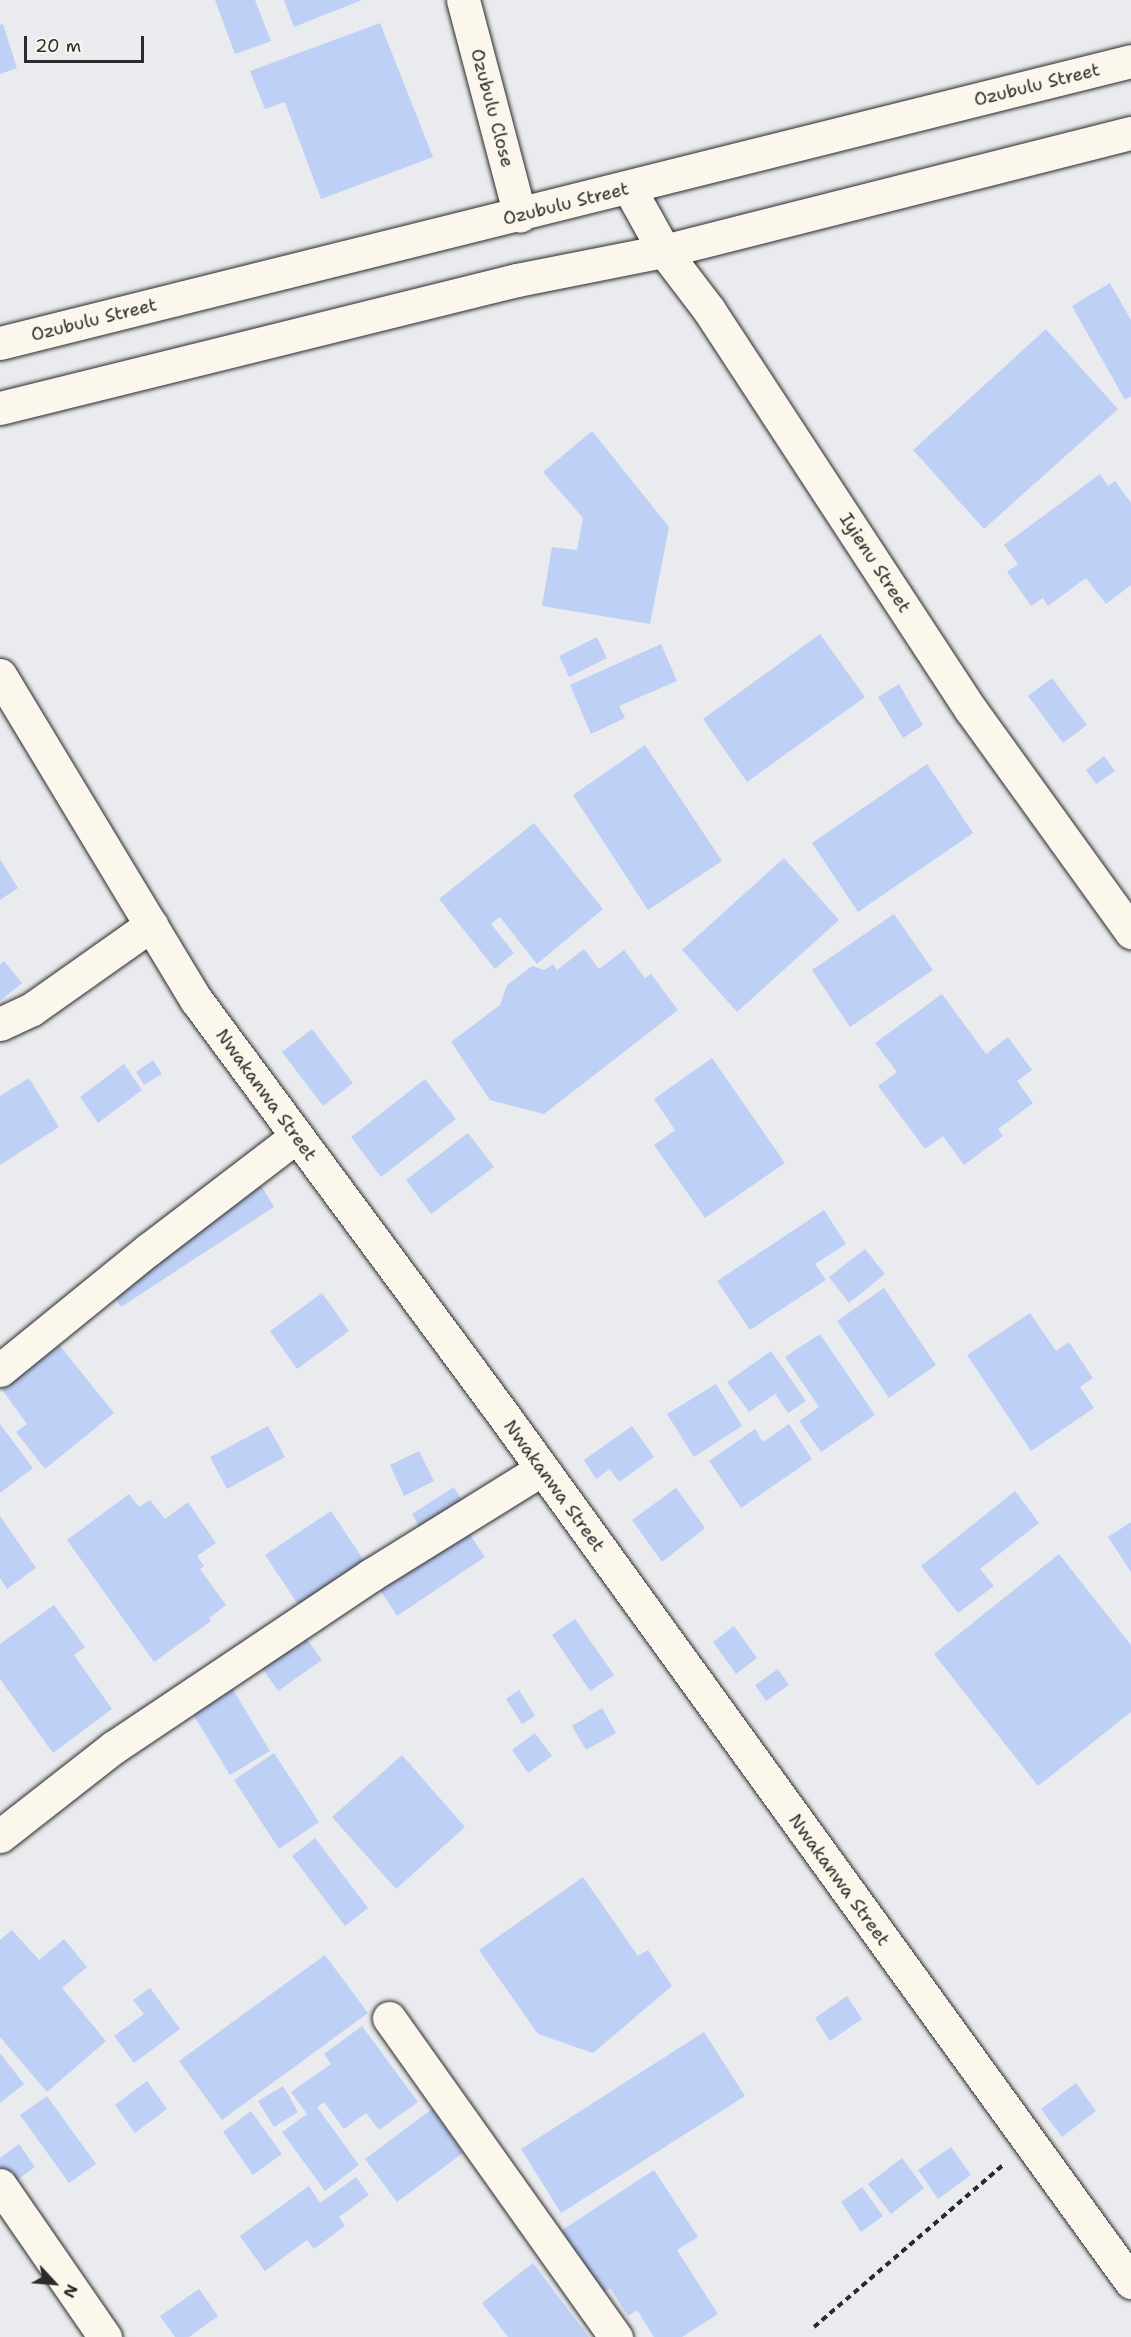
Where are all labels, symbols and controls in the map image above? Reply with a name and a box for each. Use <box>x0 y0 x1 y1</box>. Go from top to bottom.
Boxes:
scale bar <box>27 24 147 62</box>
text: 20 m <box>35 34 81 58</box>
street label: Ozubulu Close <box>466 46 518 170</box>
street label: Ozubulu Street <box>972 59 1102 111</box>
street label: Ozubulu Street <box>501 178 631 230</box>
street label: Ozubulu Street <box>29 294 159 346</box>
street label: Iyienu Street <box>835 509 915 617</box>
street label: Nwakanwa Street <box>211 1025 321 1165</box>
street label: Nwakanwa Street <box>499 1416 609 1556</box>
street label: Nwakanwa Street <box>784 1810 894 1950</box>
north arrow <box>24 2253 84 2313</box>
text: N <box>58 2281 83 2301</box>

